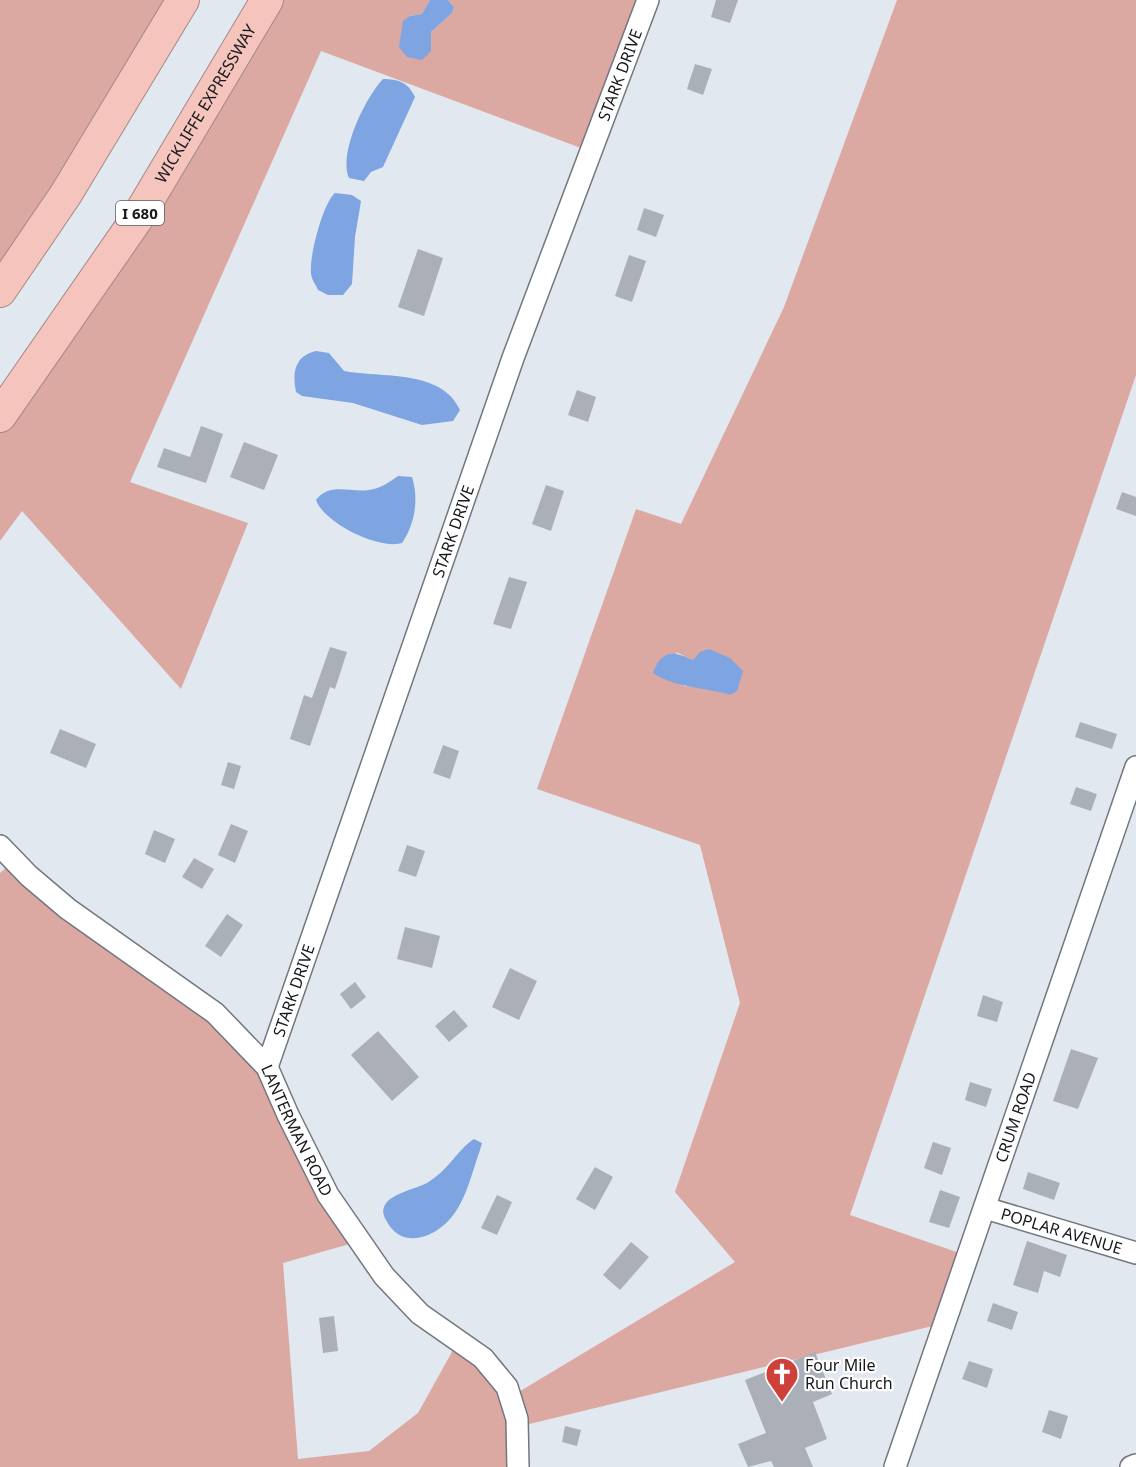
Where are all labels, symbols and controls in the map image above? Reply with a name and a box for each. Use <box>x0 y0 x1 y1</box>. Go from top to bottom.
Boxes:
street label: WICKLIFFE EXPRESSWAY <box>150 19 262 187</box>
street label: STARK DRIVE <box>592 26 647 124</box>
road number: I 680 <box>116 201 164 225</box>
street label: STARK DRIVE <box>427 482 479 580</box>
street label: STARK DRIVE <box>267 941 320 1040</box>
street label: LANTERMAN ROAD <box>256 1061 338 1200</box>
street label: CRUM ROAD <box>990 1069 1041 1165</box>
street label: POPLAR AVENUE <box>998 1202 1125 1259</box>
place label: Four Mile Run Church <box>805 1354 893 1394</box>
church icon: Four Mile Run Church <box>764 1356 800 1403</box>

